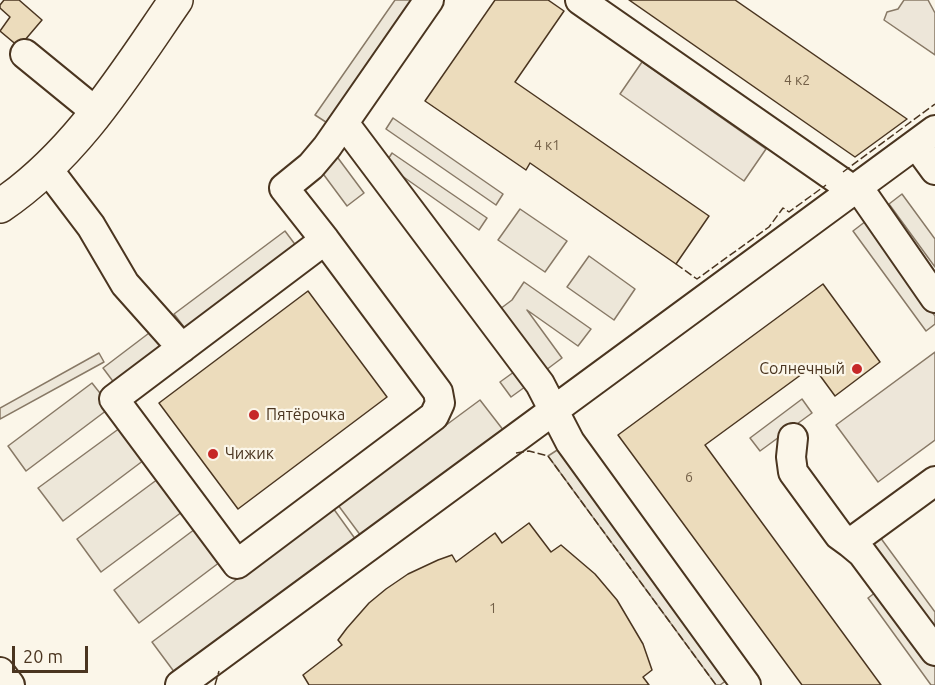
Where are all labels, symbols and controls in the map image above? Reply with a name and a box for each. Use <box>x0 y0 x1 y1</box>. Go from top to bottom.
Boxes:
house number: 4 к2 <box>784 72 810 88</box>
house number: 4 к1 <box>534 137 560 153</box>
place label: Солнечный <box>759 359 845 379</box>
marker: Солнечный <box>850 362 864 376</box>
place label: Пятёрочка <box>266 405 345 425</box>
marker: Пятёрочка <box>247 408 261 422</box>
place label: Чижик <box>225 444 274 464</box>
marker: Чижик <box>206 447 220 461</box>
house number: 6 <box>685 469 693 485</box>
house number: 1 <box>489 600 497 616</box>
scale bar <box>15 634 92 672</box>
text: 20 m <box>23 646 63 666</box>

